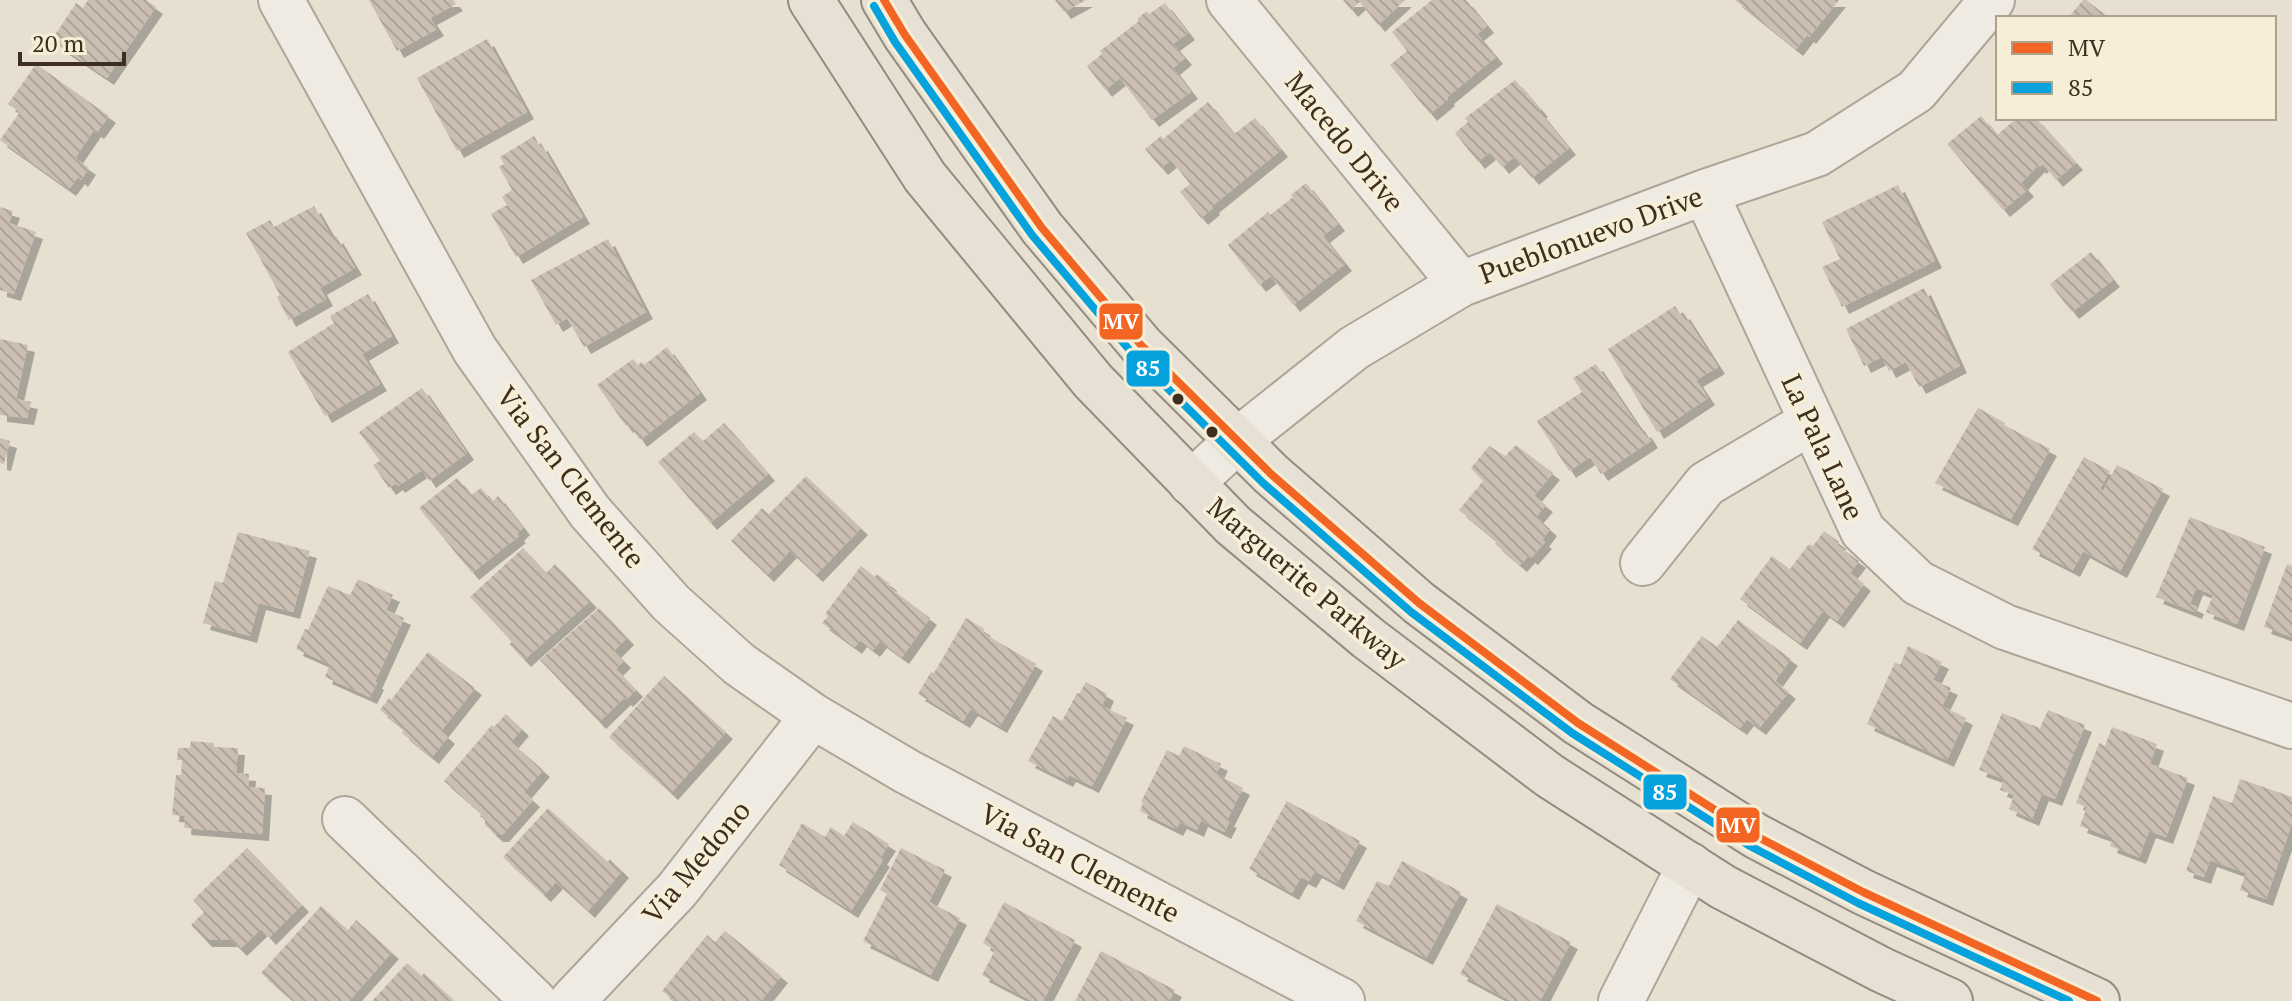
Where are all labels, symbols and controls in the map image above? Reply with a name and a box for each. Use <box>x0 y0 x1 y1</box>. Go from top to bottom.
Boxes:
scale bar <box>20 16 124 66</box>
legend <box>1996 16 2276 120</box>
text: 20 m <box>32 27 84 59</box>
text: MV <box>2068 31 2106 63</box>
street label: Macedo Drive <box>1278 64 1413 219</box>
text: 85 <box>2068 71 2094 103</box>
street label: Pueblonuevo Drive <box>1474 177 1708 292</box>
line badge: MV <box>1098 302 1144 341</box>
text: MV <box>1103 306 1140 335</box>
line badge: 85 <box>1125 349 1171 388</box>
text: 85 <box>1136 353 1160 382</box>
street label: La Pala Lane <box>1774 368 1873 526</box>
street label: Via San Clemente <box>489 378 654 575</box>
unlabelled marker <box>1170 391 1186 407</box>
unlabelled marker <box>1204 424 1220 440</box>
street label: Marguerite Parkway <box>1200 488 1415 677</box>
line badge: 85 <box>1642 773 1688 811</box>
text: 85 <box>1653 777 1677 806</box>
street label: Via Medono <box>633 792 758 931</box>
street label: Via San Clemente <box>974 794 1186 931</box>
line badge: MV <box>1715 806 1761 844</box>
text: MV <box>1720 810 1757 839</box>

